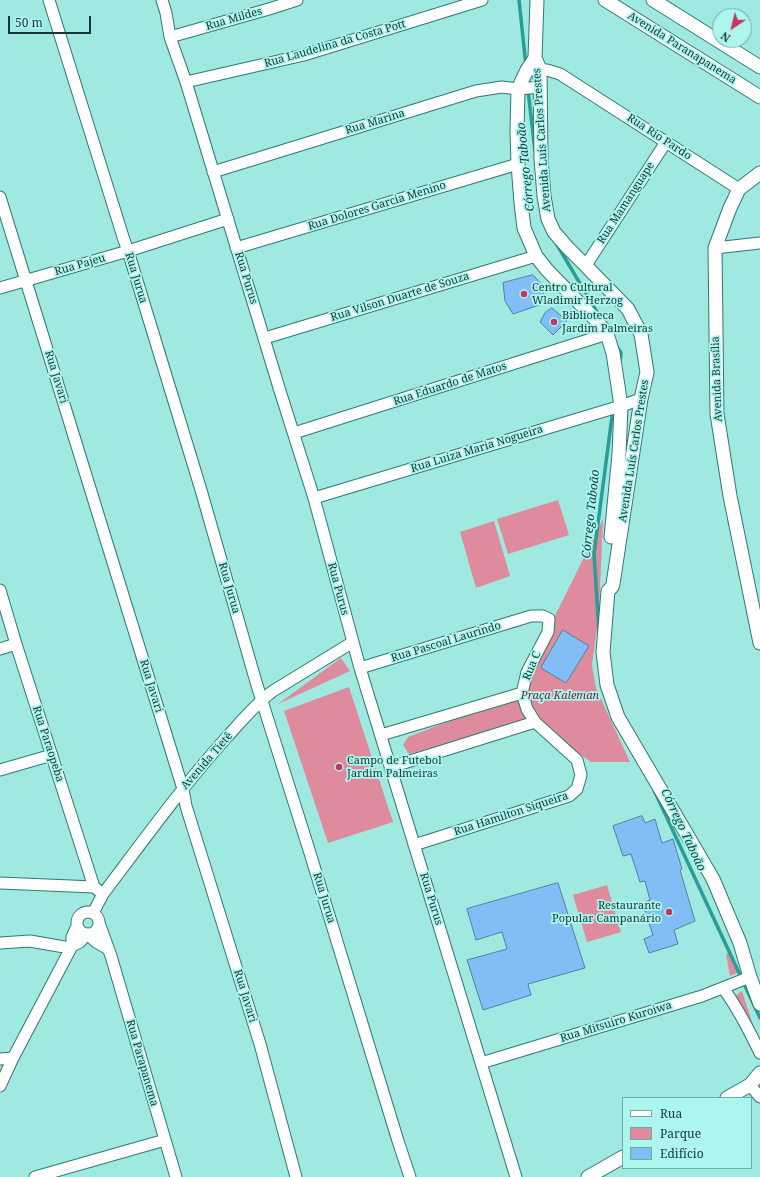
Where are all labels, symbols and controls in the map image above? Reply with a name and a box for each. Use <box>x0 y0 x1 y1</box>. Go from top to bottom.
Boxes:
street label: Rua Mildes <box>204 5 264 33</box>
scale bar <box>10 8 93 34</box>
north arrow <box>712 8 752 48</box>
street label: Avenida Paranapanema <box>625 9 739 87</box>
text: 50 m <box>15 14 43 31</box>
street label: Rua Laudelina da Costa Pott <box>263 17 407 71</box>
text: N <box>718 29 733 46</box>
street label: Avenida Luís Carlos Prestes <box>530 68 554 212</box>
street label: Rua Marina <box>344 107 406 137</box>
street label: Rua Rio Pardo <box>624 111 694 163</box>
water label: Córrego Taboão <box>514 122 538 212</box>
street label: Rua Mamanguape <box>595 159 657 247</box>
street label: Rua Dolores Garcia Menino <box>306 179 448 233</box>
street label: Rua Purus <box>232 250 260 306</box>
street label: Rua Pajeu <box>53 251 107 279</box>
street label: Rua Jurua <box>122 251 150 305</box>
street label: Rua Vilson Duarte de Souza <box>329 270 471 324</box>
place label: Centro Cultural Wladimir Herzog <box>532 281 623 307</box>
marker: Centro Cultural Wladimir Herzog <box>519 289 529 299</box>
place label: Biblioteca Jardim Palmeiras <box>562 309 653 335</box>
marker: Biblioteca Jardim Palmeiras <box>549 317 559 327</box>
street label: Avenida Brasília <box>709 336 725 422</box>
street label: Rua Javari <box>42 349 70 405</box>
street label: Rua Eduardo de Matos <box>392 359 508 409</box>
street label: Avenida Luís Carlos Prestes <box>616 379 652 523</box>
street label: Rua Luíza Maria Nogueira <box>409 423 545 475</box>
water label: Córrego Taboão <box>579 469 603 559</box>
street label: Rua Jurua <box>215 561 243 615</box>
street label: Rua Purus <box>325 561 351 617</box>
street label: Rua Pascoal Laurindo <box>389 619 503 665</box>
street label: Rua C <box>520 650 544 682</box>
street label: Rua Javari <box>137 658 165 714</box>
park label: Praça Kaleman <box>521 689 599 703</box>
street label: Rua Paraopeba <box>29 704 67 784</box>
street label: Avenida Tietê <box>179 730 235 792</box>
place label: Campo de Futebol Jardim Palmeiras <box>347 754 442 780</box>
marker: Campo de Futebol Jardim Palmeiras <box>334 762 344 772</box>
water label: Córrego Taboão <box>658 786 708 874</box>
street label: Rua Hamilton Siqueira <box>452 789 570 839</box>
street label: Rua Jurua <box>310 871 338 925</box>
street label: Rua Purus <box>417 871 445 927</box>
place label: Restaurante Popular Campanário <box>552 899 661 925</box>
marker: Restaurante Popular Campanário <box>664 907 674 917</box>
street label: Rua Javari <box>231 968 259 1024</box>
street label: Rua Mitsuiro Kuroiwa <box>559 999 673 1045</box>
street label: Rua Parapanema <box>123 1018 161 1108</box>
legend <box>622 1097 752 1169</box>
text: Rua <box>660 1105 682 1122</box>
text: Parque <box>660 1125 701 1142</box>
text: Edifício <box>660 1145 704 1162</box>

